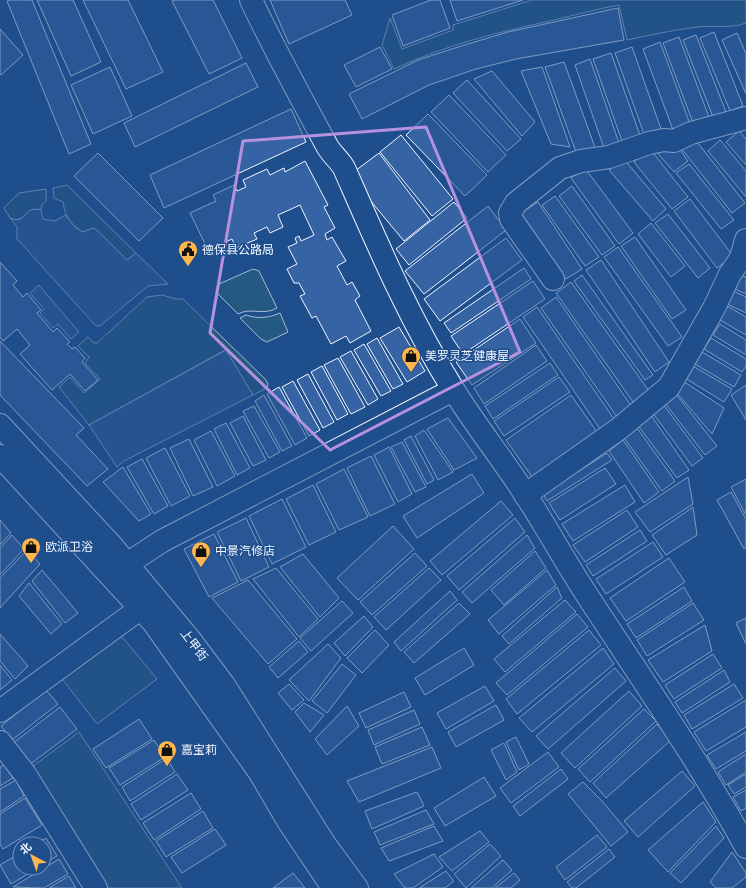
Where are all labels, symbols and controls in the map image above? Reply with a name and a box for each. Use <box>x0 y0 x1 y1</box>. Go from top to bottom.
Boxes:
public building icon: 德保县公路局 <box>177 239 199 267</box>
place label: 德保县公路局 <box>202 243 274 256</box>
shop icon: 美罗灵芝健康屋 <box>400 345 422 373</box>
place label: 美罗灵芝健康屋 <box>425 349 509 362</box>
shop icon: 欧派卫浴 <box>20 536 42 564</box>
place label: 欧派卫浴 <box>45 540 93 553</box>
shop icon: 中景汽修店 <box>190 540 212 568</box>
place label: 中景汽修店 <box>215 544 275 557</box>
street label: 上甲街 <box>178 626 210 663</box>
shop icon: 嘉宝莉 <box>156 739 178 767</box>
place label: 嘉宝莉 <box>181 743 217 756</box>
north arrow <box>12 836 52 876</box>
text: 北 <box>18 841 34 857</box>

